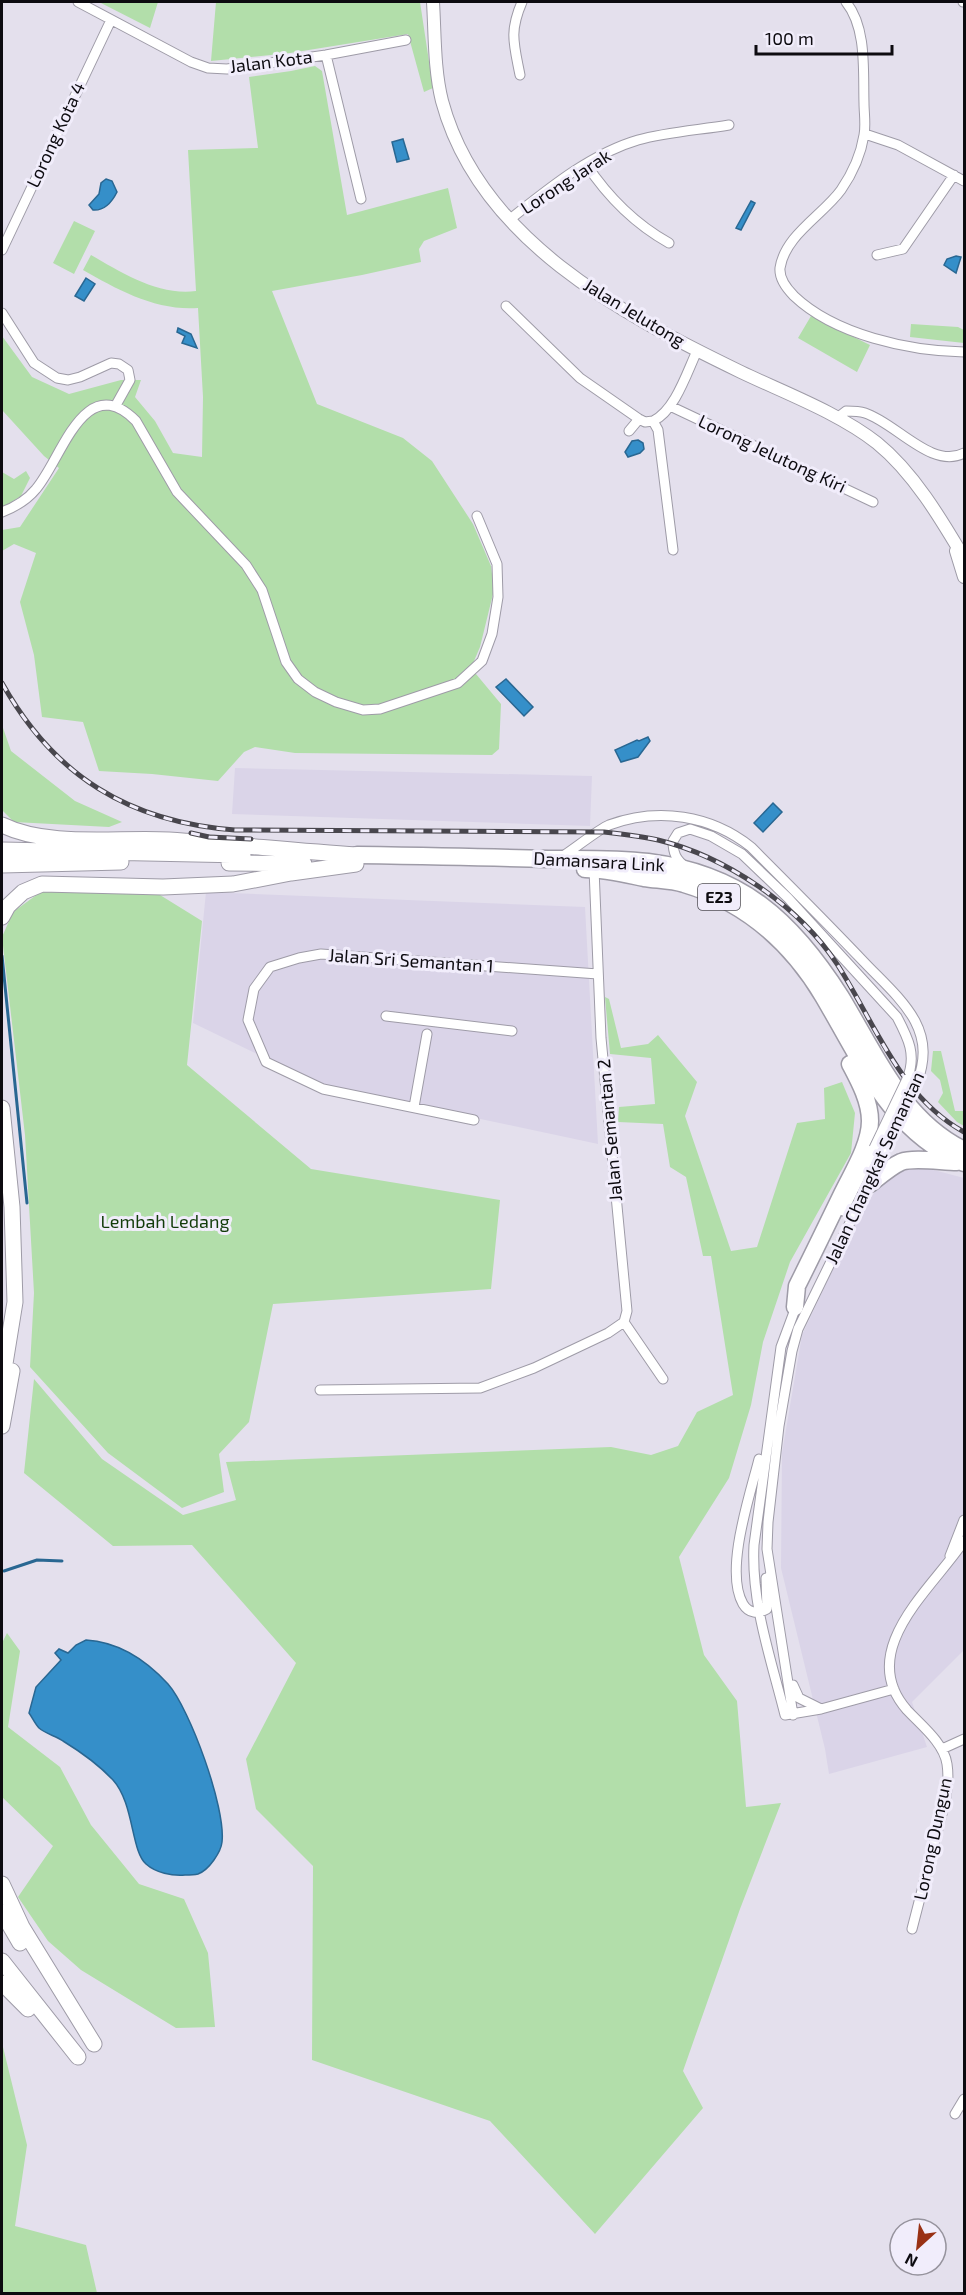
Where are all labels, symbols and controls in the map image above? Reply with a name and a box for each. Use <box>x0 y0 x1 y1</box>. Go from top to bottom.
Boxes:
scale bar <box>756 18 892 56</box>
text: 100 m <box>765 27 814 49</box>
street label: Jalan Kota <box>228 45 313 77</box>
street label: Lorong Kota 4 <box>21 78 89 191</box>
street label: Lorong Jarak <box>516 144 615 218</box>
street label: Jalan Jelutong <box>580 273 689 351</box>
street label: Lorong Jelutong Kiri <box>695 409 850 497</box>
street label: Damansara Link <box>533 847 665 875</box>
road number: E23 <box>698 884 740 910</box>
street label: Jalan Sri Semantan 1 <box>328 943 495 977</box>
street label: Jalan Semantan 2 <box>592 1058 626 1202</box>
street label: Jalan Changkat Semantan <box>820 1068 928 1267</box>
park label: Lembah Ledang <box>101 1210 229 1232</box>
street label: Lorong Dungun <box>908 1776 956 1902</box>
north arrow <box>888 2217 948 2277</box>
text: N <box>901 2250 920 2272</box>

